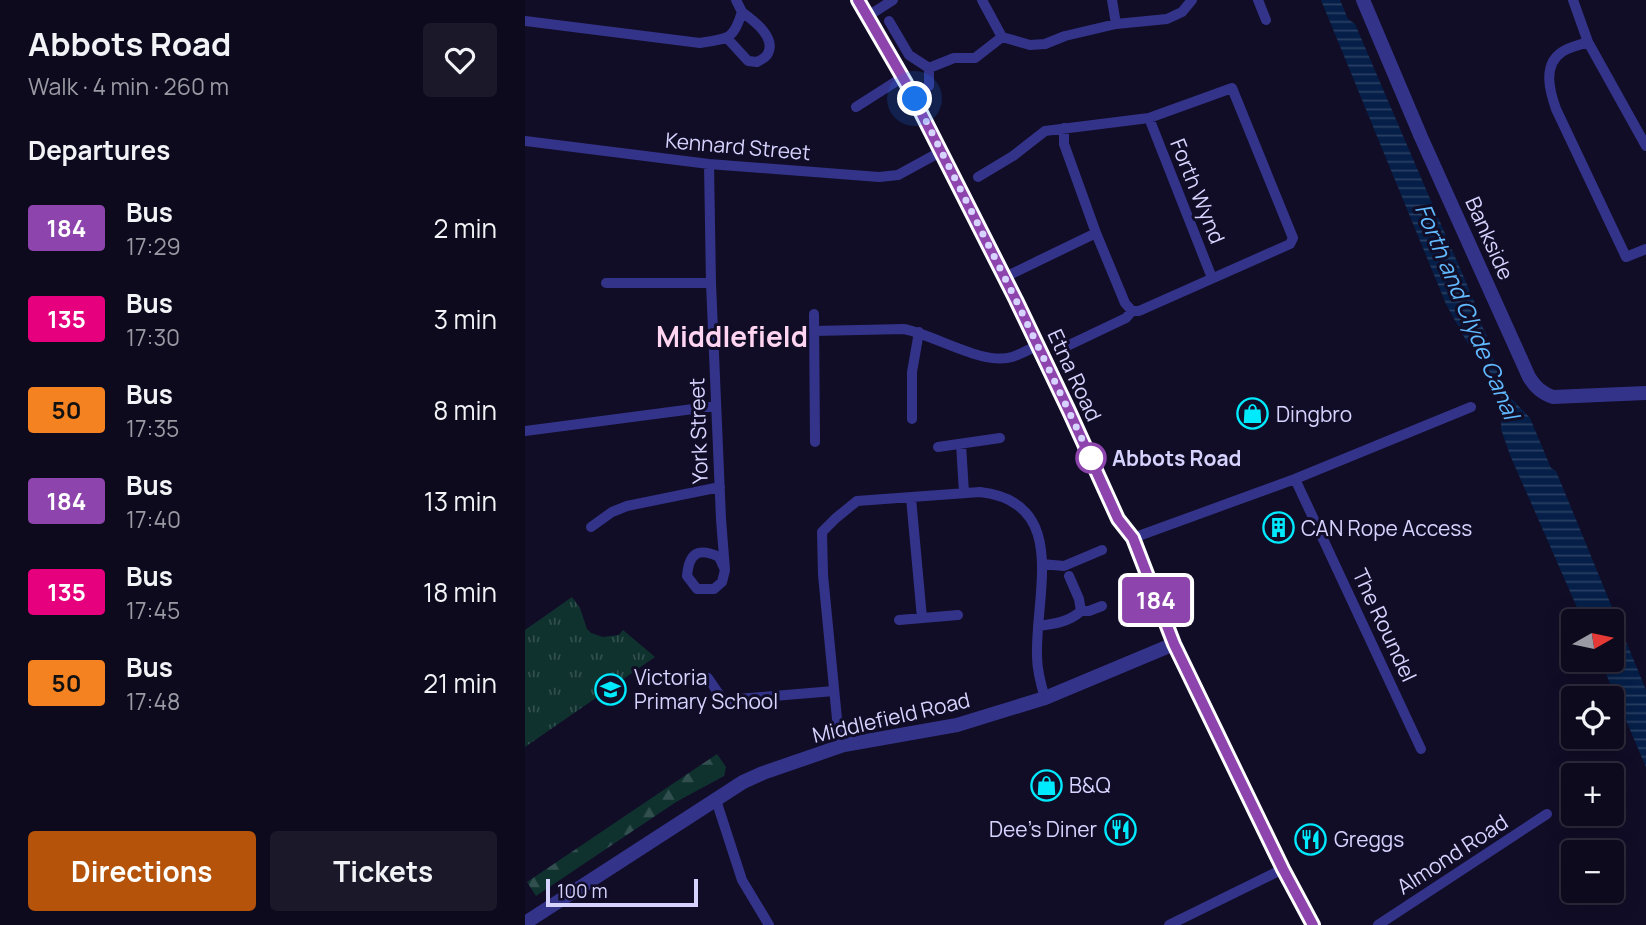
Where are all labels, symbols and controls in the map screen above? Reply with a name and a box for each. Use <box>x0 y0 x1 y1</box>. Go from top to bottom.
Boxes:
text: Abbots Road <box>28 21 231 66</box>
button: heart <box>423 23 497 97</box>
text: Walk · 4 min · 260 m <box>28 70 229 102</box>
your location <box>897 81 932 116</box>
street label: Kennard Street <box>664 126 812 166</box>
text: Departures <box>28 132 170 168</box>
street label: Forth Wynd <box>1164 134 1232 248</box>
street label: Bankside <box>1459 192 1521 284</box>
text: Bus <box>126 194 173 230</box>
water label: Forth and Clyde Canal <box>1408 198 1529 426</box>
text: 2 min <box>433 210 497 246</box>
text: 184 <box>47 211 86 244</box>
text: 17:29 <box>126 230 181 262</box>
text: Bus <box>126 285 173 321</box>
text: 3 min <box>434 301 497 337</box>
text: 135 <box>47 302 86 335</box>
district label: Middlefield <box>656 317 808 355</box>
text: 17:30 <box>126 321 180 353</box>
street label: Etna Road <box>1041 324 1109 426</box>
text: Bus <box>126 376 173 412</box>
street label: York Street <box>682 377 714 485</box>
text: 8 min <box>433 392 497 428</box>
text: 50 <box>52 393 81 426</box>
shop icon: Dingbro <box>1236 397 1270 431</box>
place label: Dingbro <box>1276 400 1352 428</box>
text: 17:35 <box>126 412 179 444</box>
marker: Abbots Road <box>1076 443 1106 473</box>
place label: Abbots Road <box>1112 444 1242 472</box>
text: Bus <box>126 467 173 503</box>
text: 13 min <box>424 483 497 519</box>
text: 184 <box>47 484 86 517</box>
text: 17:40 <box>126 503 181 535</box>
building icon: CAN Rope Access <box>1261 511 1295 545</box>
place label: CAN Rope Access <box>1301 514 1472 542</box>
text: Bus <box>126 558 173 594</box>
street label: The Roundel <box>1347 564 1423 686</box>
text: 18 min <box>423 574 497 610</box>
text: 135 <box>47 575 86 608</box>
line badge: 184 <box>1116 577 1196 623</box>
text: 184 <box>1136 583 1176 616</box>
text: 17:45 <box>126 594 180 626</box>
north arrow <box>1561 609 1624 672</box>
map controls <box>1561 609 1624 903</box>
text: Bus <box>126 649 173 685</box>
place label: Victoria Primary School <box>634 663 778 715</box>
text: 21 min <box>423 665 497 701</box>
text: 50 <box>52 666 81 699</box>
school or university icon: Victoria Primary School <box>594 672 628 706</box>
text: 17:48 <box>126 685 180 717</box>
street label: Middlefield Road <box>809 685 973 749</box>
button: locate <box>1561 686 1624 749</box>
button: + <box>1561 763 1624 826</box>
shop icon: B&Q <box>1029 768 1063 802</box>
place label: B&Q <box>1069 771 1111 799</box>
street label: Almond Road <box>1391 808 1513 900</box>
restaurant icon: Dee's Diner <box>1103 812 1137 846</box>
place label: Dee's Diner <box>989 815 1097 843</box>
restaurant icon: Greggs <box>1294 822 1328 856</box>
place label: Greggs <box>1334 825 1404 853</box>
button: Directions <box>28 831 256 911</box>
button: Tickets <box>270 831 497 911</box>
button: − <box>1561 840 1624 903</box>
scale bar <box>546 876 698 908</box>
text: 100 m <box>557 878 608 904</box>

